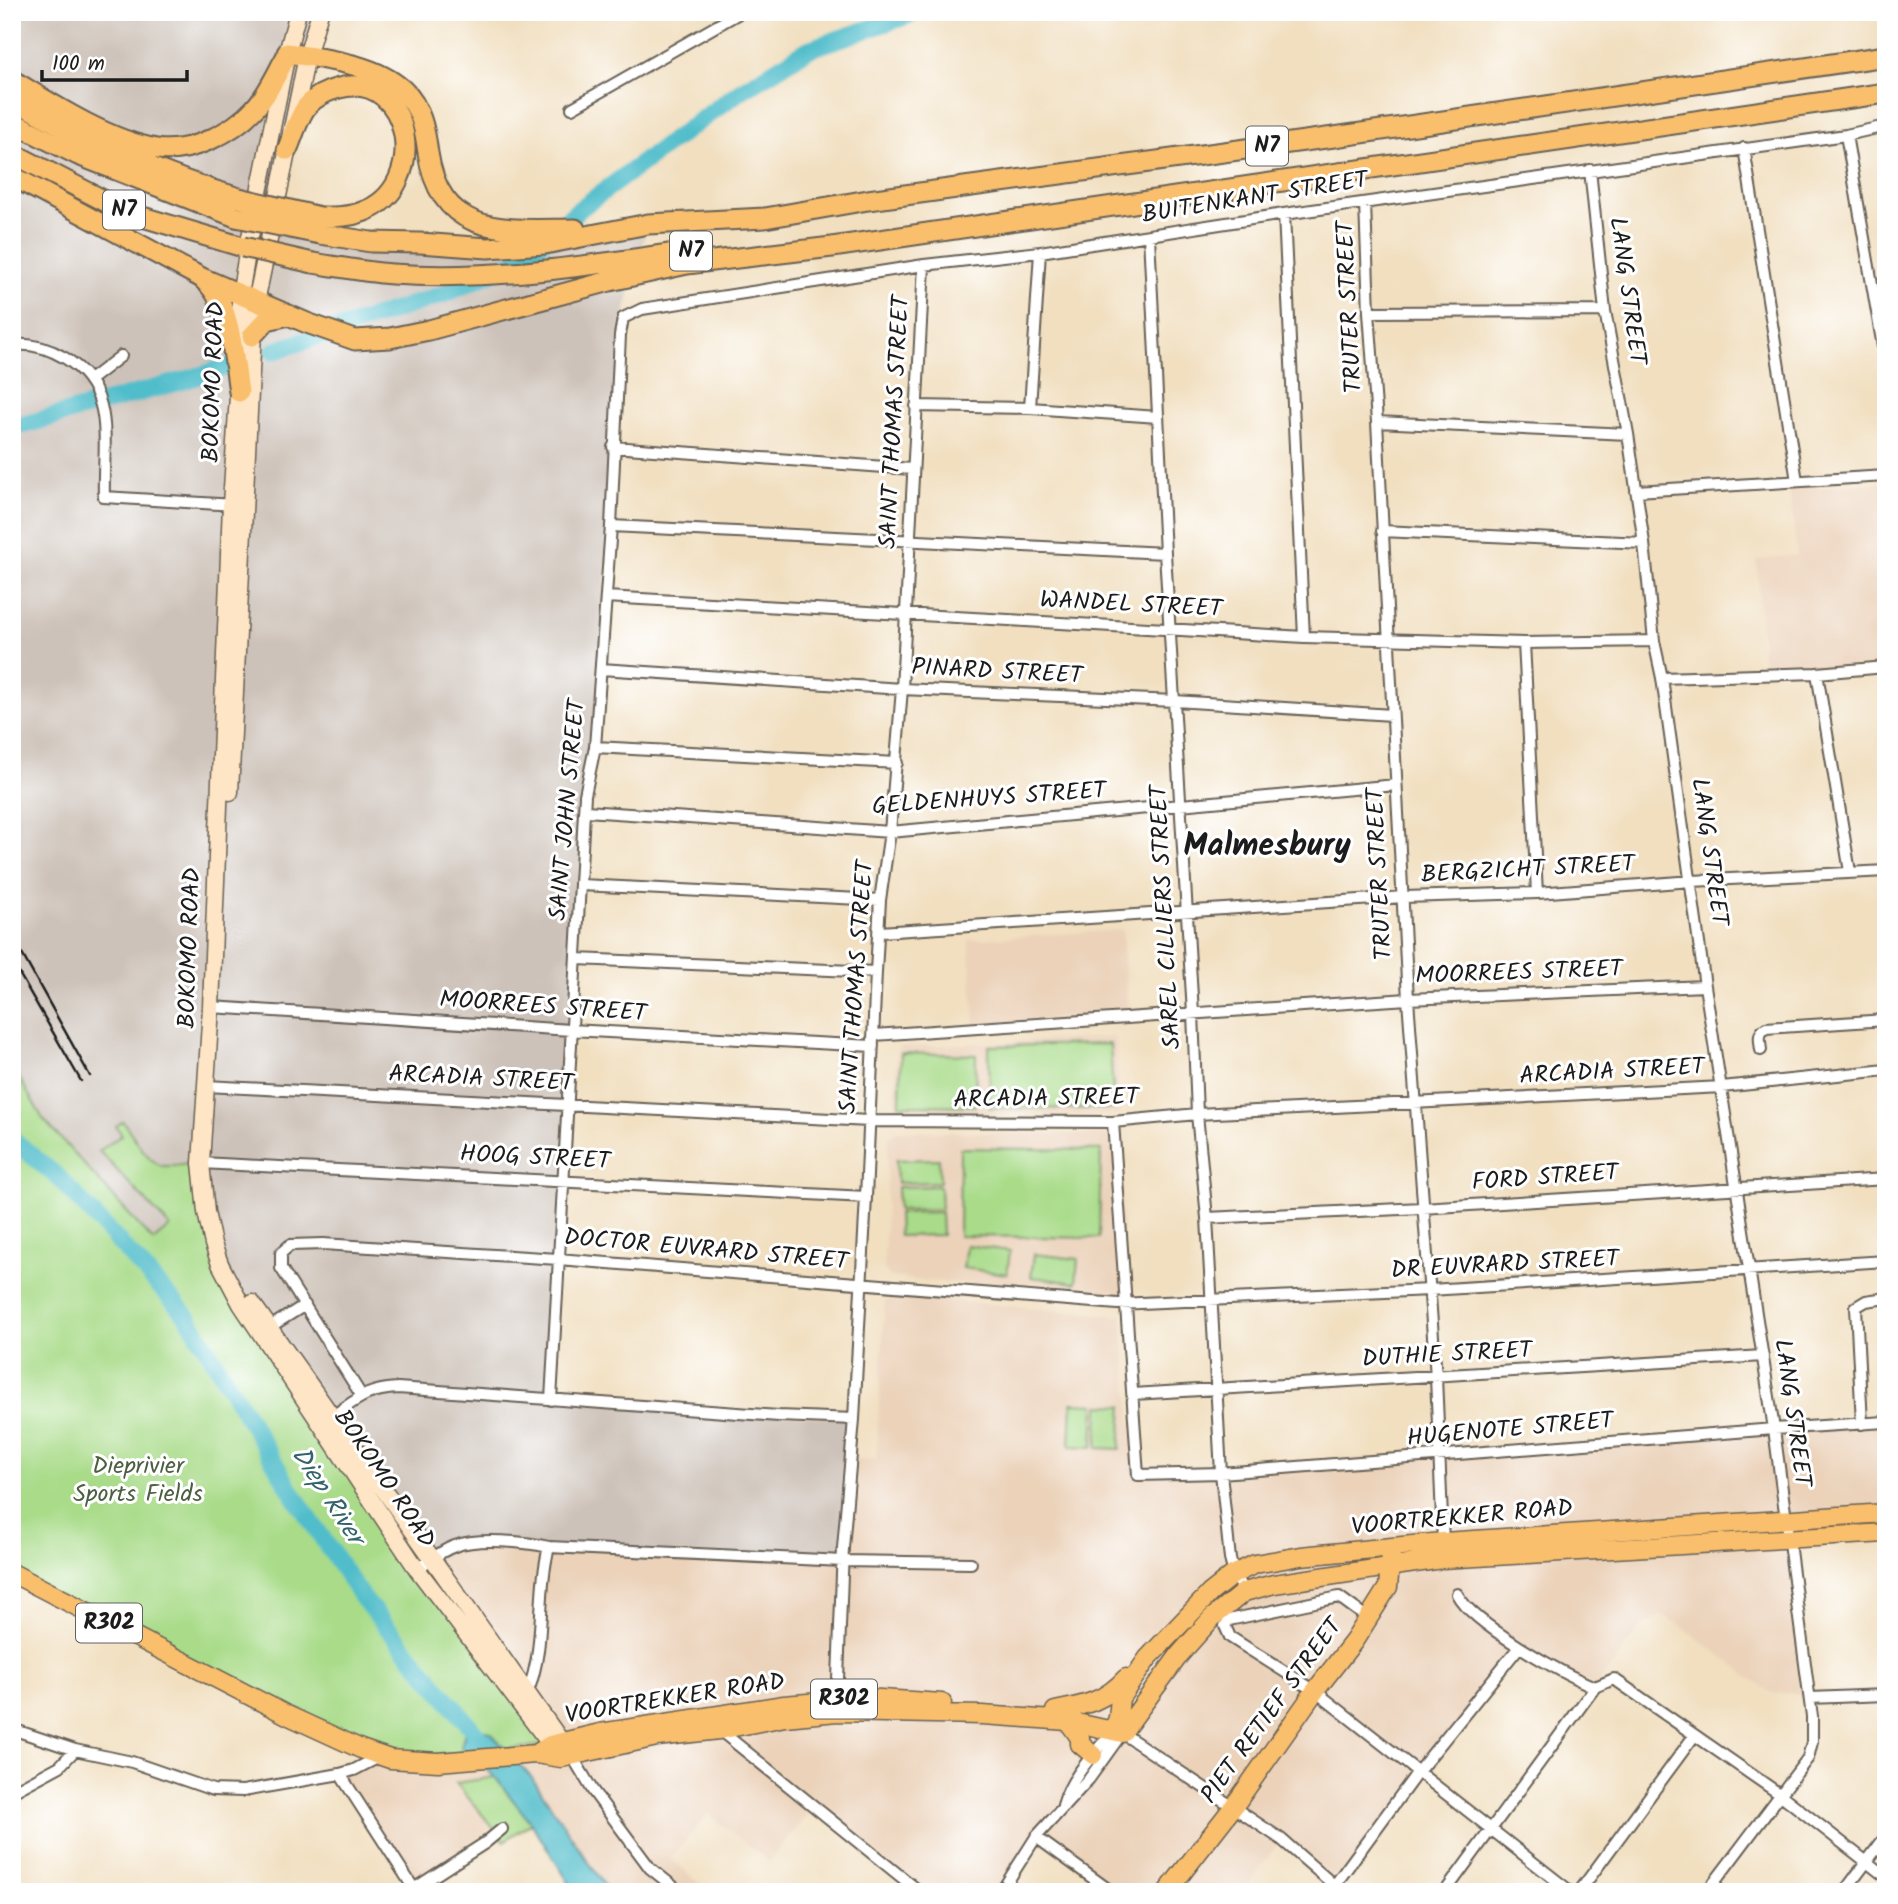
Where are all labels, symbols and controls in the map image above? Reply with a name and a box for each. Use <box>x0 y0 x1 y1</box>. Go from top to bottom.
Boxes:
scale bar <box>42 38 187 82</box>
text: 100 m <box>52 48 105 81</box>
road number: N7 <box>1246 127 1288 166</box>
street label: BUITENKANT STREET <box>1139 161 1373 235</box>
road number: N7 <box>103 190 145 230</box>
street label: LANG STREET <box>1597 215 1657 369</box>
street label: TRUTER STREET <box>1326 218 1374 394</box>
road number: N7 <box>670 232 712 270</box>
street label: SAINT THOMAS STREET <box>869 292 921 550</box>
street label: BOKOMO ROAD <box>192 301 236 463</box>
street label: WANDEL STREET <box>1039 581 1225 629</box>
street label: PINARD STREET <box>911 648 1086 696</box>
street label: SAINT JOHN STREET <box>539 696 597 922</box>
street label: GELDENHUYS STREET <box>871 771 1110 827</box>
street label: LANG STREET <box>1679 776 1739 930</box>
street label: SAREL CILLIERS STREET <box>1139 782 1192 1050</box>
street label: TRUTER STREET <box>1356 785 1404 961</box>
district label: Malmesbury <box>1183 821 1351 872</box>
street label: BERGZICHT STREET <box>1420 845 1638 895</box>
street label: SAINT THOMAS STREET <box>829 857 885 1115</box>
street label: BOKOMO ROAD <box>168 867 212 1029</box>
street label: MOORREES STREET <box>1415 950 1625 996</box>
street label: MOORREES STREET <box>438 980 650 1034</box>
street label: ARCADIA STREET <box>1518 1048 1708 1096</box>
street label: ARCADIA STREET <box>387 1055 577 1103</box>
street label: ARCADIA STREET <box>953 1078 1141 1120</box>
street label: HOOG STREET <box>459 1135 613 1182</box>
street label: FORD STREET <box>1470 1153 1622 1203</box>
street label: DOCTOR EUVRARD STREET <box>562 1218 852 1282</box>
street label: DR EUVRARD STREET <box>1390 1239 1622 1290</box>
street label: DUTHIE STREET <box>1361 1331 1535 1379</box>
street label: LANG STREET <box>1762 1337 1822 1491</box>
street label: BOKOMO ROAD <box>323 1401 445 1557</box>
street label: HUGENOTE STREET <box>1405 1401 1617 1458</box>
water label: Diep River <box>279 1438 378 1558</box>
park label: Dieprivier Sports Fields <box>73 1447 203 1514</box>
street label: VOORTREKKER ROAD <box>1350 1489 1574 1547</box>
road number: R302 <box>76 1604 142 1642</box>
street label: PIET RETIEF STREET <box>1191 1608 1354 1812</box>
street label: VOORTREKKER ROAD <box>562 1662 788 1736</box>
road number: R302 <box>811 1680 877 1718</box>

